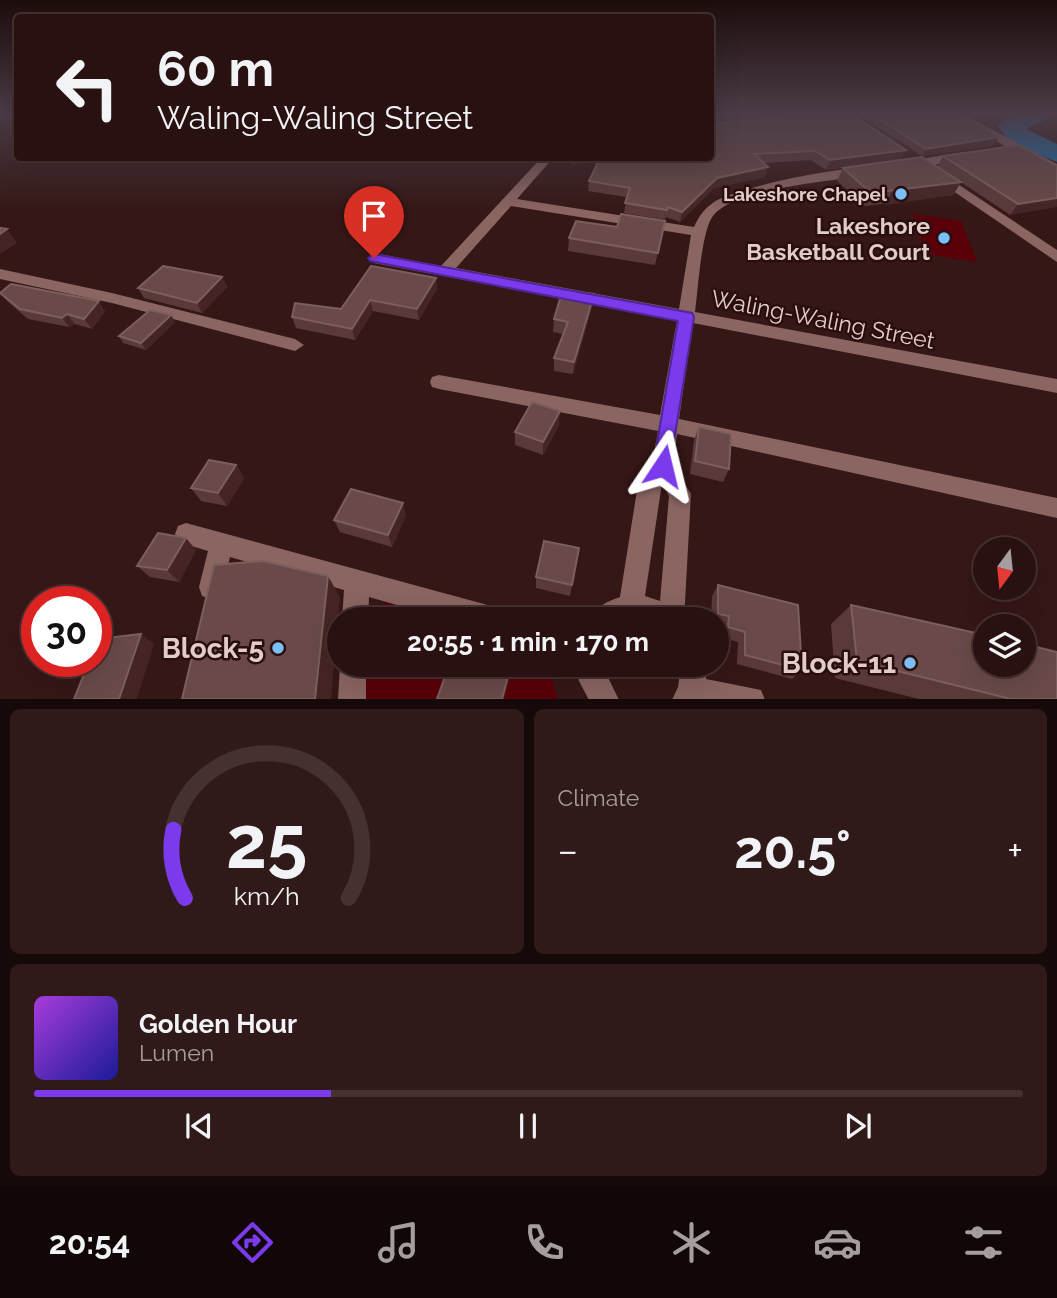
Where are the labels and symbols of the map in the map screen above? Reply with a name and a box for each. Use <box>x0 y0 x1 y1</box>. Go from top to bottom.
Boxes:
place label: Lakeshore Chapel <box>723 183 888 205</box>
pin <box>344 186 404 258</box>
marker: Lakeshore Chapel <box>893 186 909 202</box>
place label: Lakeshore Basketball Court <box>746 212 930 265</box>
marker: Lakeshore Basketball Court <box>936 230 952 246</box>
street label: Waling-Waling Street <box>709 284 937 354</box>
position arrow <box>626 429 700 503</box>
north arrow <box>973 537 1036 600</box>
speed limit sign: 30 <box>21 586 112 677</box>
place label: Block-5 <box>162 632 264 665</box>
marker: Block-5 <box>270 640 286 656</box>
place label: Block-11 <box>782 647 896 680</box>
marker: Block-11 <box>902 655 918 671</box>

